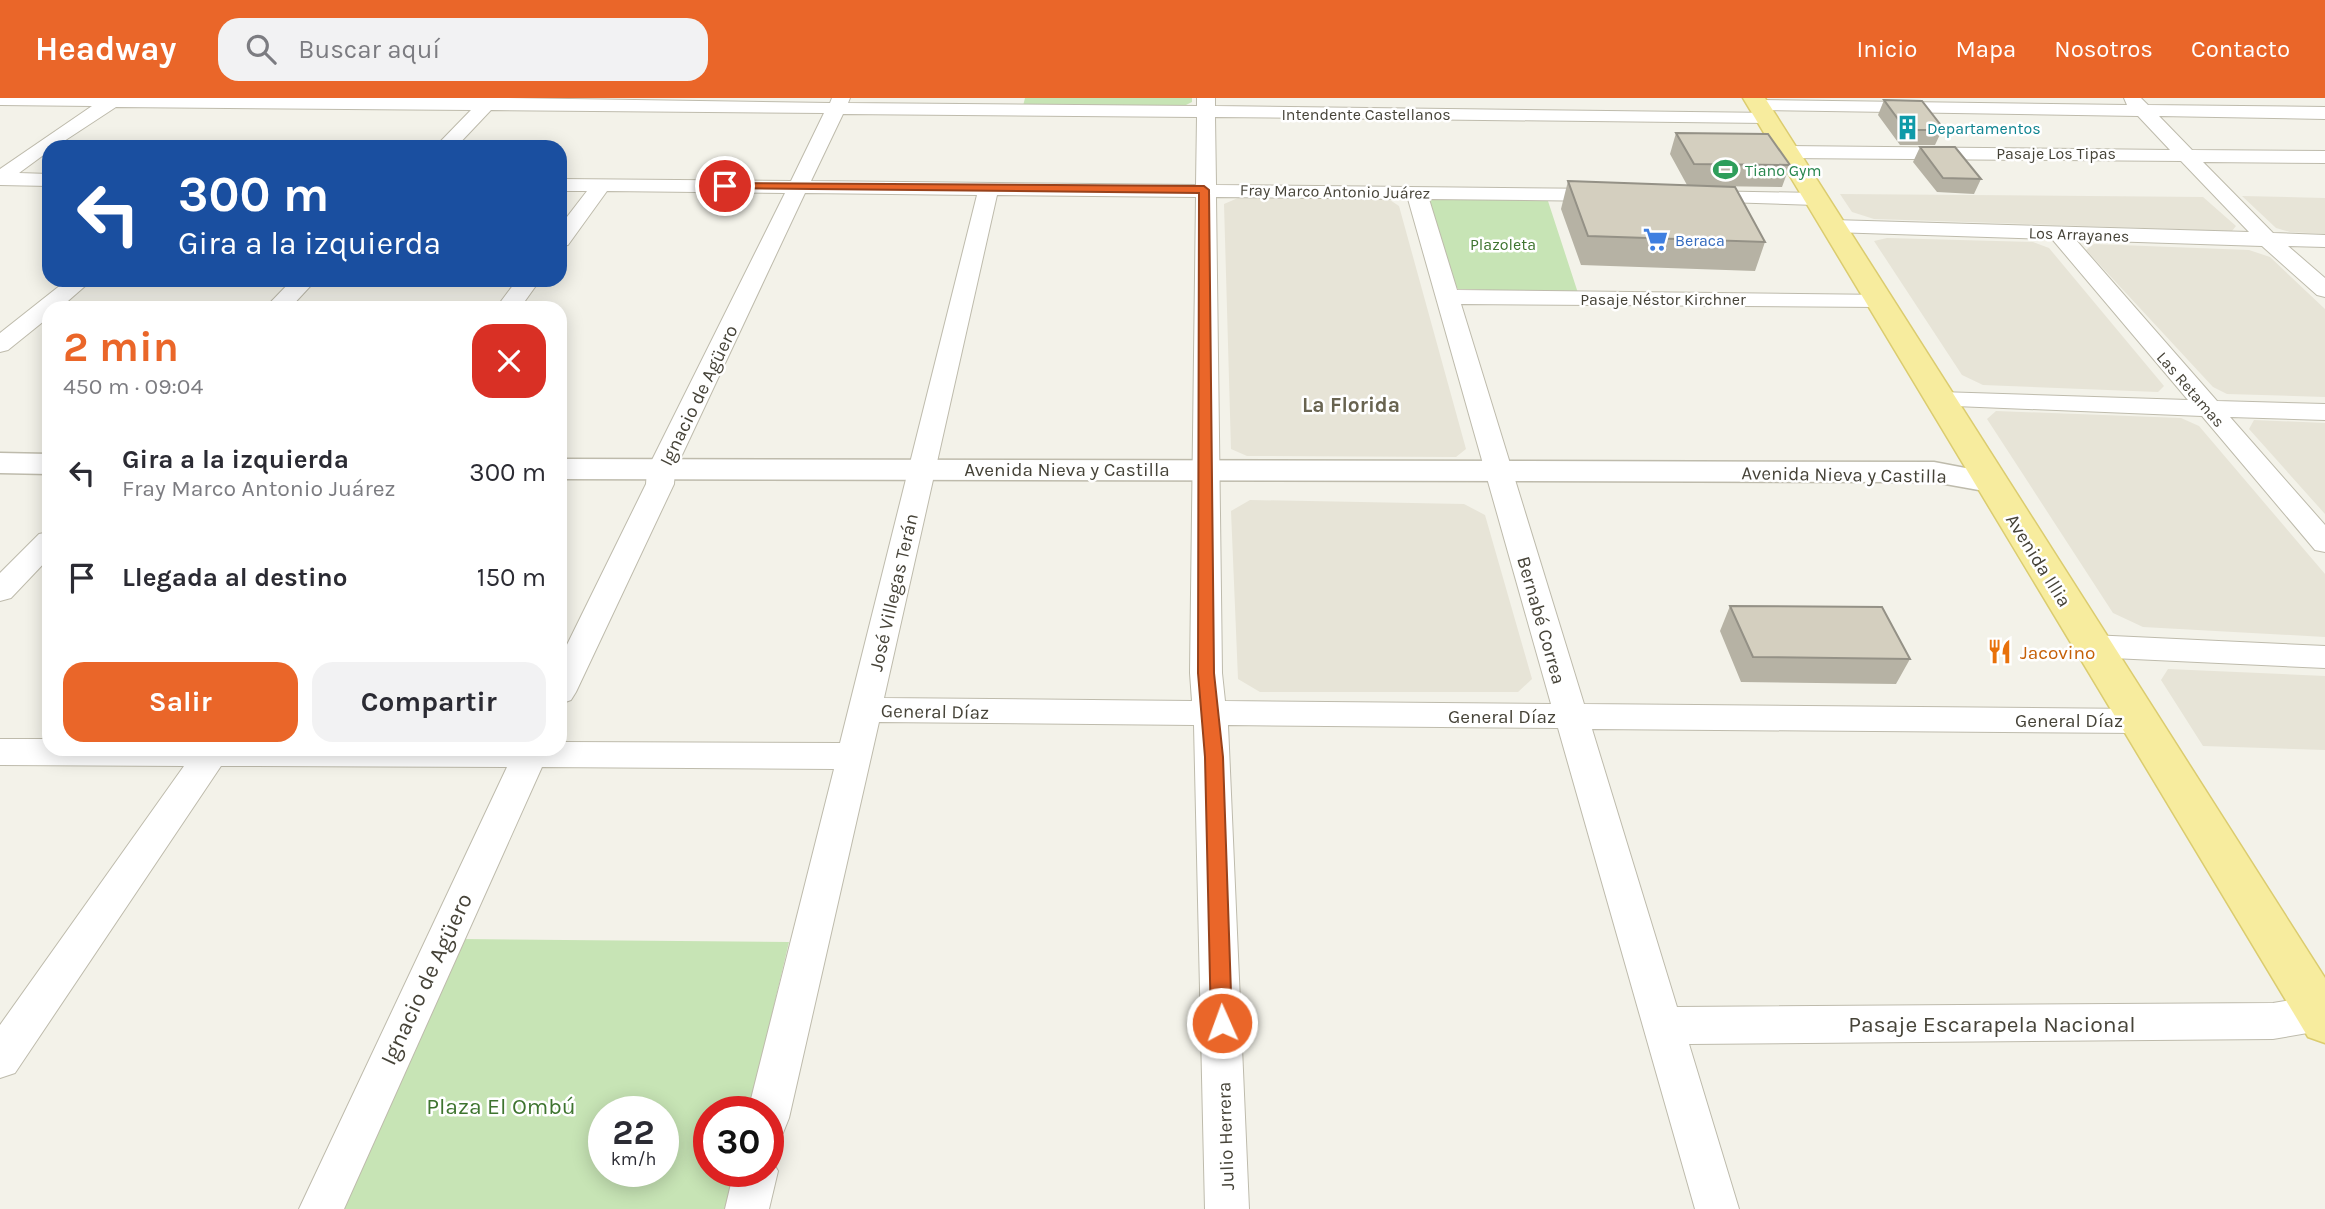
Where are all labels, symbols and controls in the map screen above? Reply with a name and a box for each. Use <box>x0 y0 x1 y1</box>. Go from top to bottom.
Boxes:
search box <box>218 18 708 81</box>
text: Headway <box>35 30 176 68</box>
icon: search <box>242 30 280 68</box>
text: Buscar aquí <box>298 34 440 65</box>
text: Inicio <box>1856 35 1917 63</box>
text: Mapa <box>1955 35 2016 63</box>
text: Nosotros <box>2054 35 2153 63</box>
text: Contacto <box>2191 35 2290 63</box>
street label: Intendente Castellanos <box>1281 105 1451 124</box>
building icon: Departamentos <box>1893 114 1921 142</box>
place label: Departamentos <box>1927 119 2041 138</box>
street label: Pasaje Los Tipas <box>1996 144 2116 163</box>
pin <box>695 156 755 216</box>
sports icon: Tiano Gym <box>1711 156 1739 184</box>
place label: Tiano Gym <box>1745 161 1822 180</box>
text: 300 m <box>178 166 329 223</box>
icon: arrive <box>706 167 744 205</box>
icon: left <box>63 168 154 259</box>
street label: Fray Marco Antonio Juárez <box>1240 180 1430 203</box>
street label: Los Arrayanes <box>2028 223 2130 246</box>
text: Gira a la izquierda <box>178 225 441 262</box>
supermarket icon: Beraca <box>1641 226 1669 254</box>
place label: Beraca <box>1675 231 1725 250</box>
park label: Plazoleta <box>1470 235 1536 254</box>
street label: Pasaje Néstor Kirchner <box>1580 290 1746 309</box>
street label: Ignacio de Agüero <box>655 321 743 469</box>
text: 2 min <box>63 322 179 372</box>
button: close <box>472 324 546 398</box>
street label: Las Retamas <box>2153 348 2228 431</box>
text: 450 m · 09:04 <box>63 373 203 400</box>
district label: La Florida <box>1302 393 1400 417</box>
text: Gira a la izquierda <box>122 444 349 475</box>
icon: left <box>63 454 101 492</box>
text: 300 m <box>469 457 546 488</box>
street label: Avenida Nieva y Castilla <box>964 459 1170 481</box>
street label: Avenida Nieva y Castilla <box>1741 462 1947 488</box>
text: Fray Marco Antonio Juárez <box>122 475 396 502</box>
street label: Avenida Illia <box>2001 510 2075 611</box>
street label: José Villegas Terán <box>865 511 923 673</box>
street label: Bernabé Correa <box>1512 554 1570 687</box>
icon: arrive <box>63 559 101 597</box>
text: Llegada al destino <box>122 562 348 593</box>
text: 150 m <box>477 562 546 593</box>
restaurant icon: Jacovino <box>1986 638 2014 666</box>
place label: Jacovino <box>2020 642 2095 664</box>
button: Salir <box>63 662 298 742</box>
button: Compartir <box>312 662 546 742</box>
street label: General Díaz <box>881 700 989 724</box>
street label: General Díaz <box>1448 706 1556 728</box>
street label: General Díaz <box>2015 710 2123 732</box>
street label: Ignacio de Agüero <box>375 889 478 1069</box>
position arrow <box>1185 986 1259 1060</box>
street label: Pasaje Escarapela Nacional <box>1848 1011 2136 1038</box>
street label: Julio Herrera <box>1213 1081 1239 1190</box>
park label: Plaza El Ombú <box>426 1093 576 1120</box>
speed limit sign: 30 <box>693 1096 784 1187</box>
text: 22 <box>612 1112 655 1153</box>
text: km/h <box>611 1148 656 1170</box>

